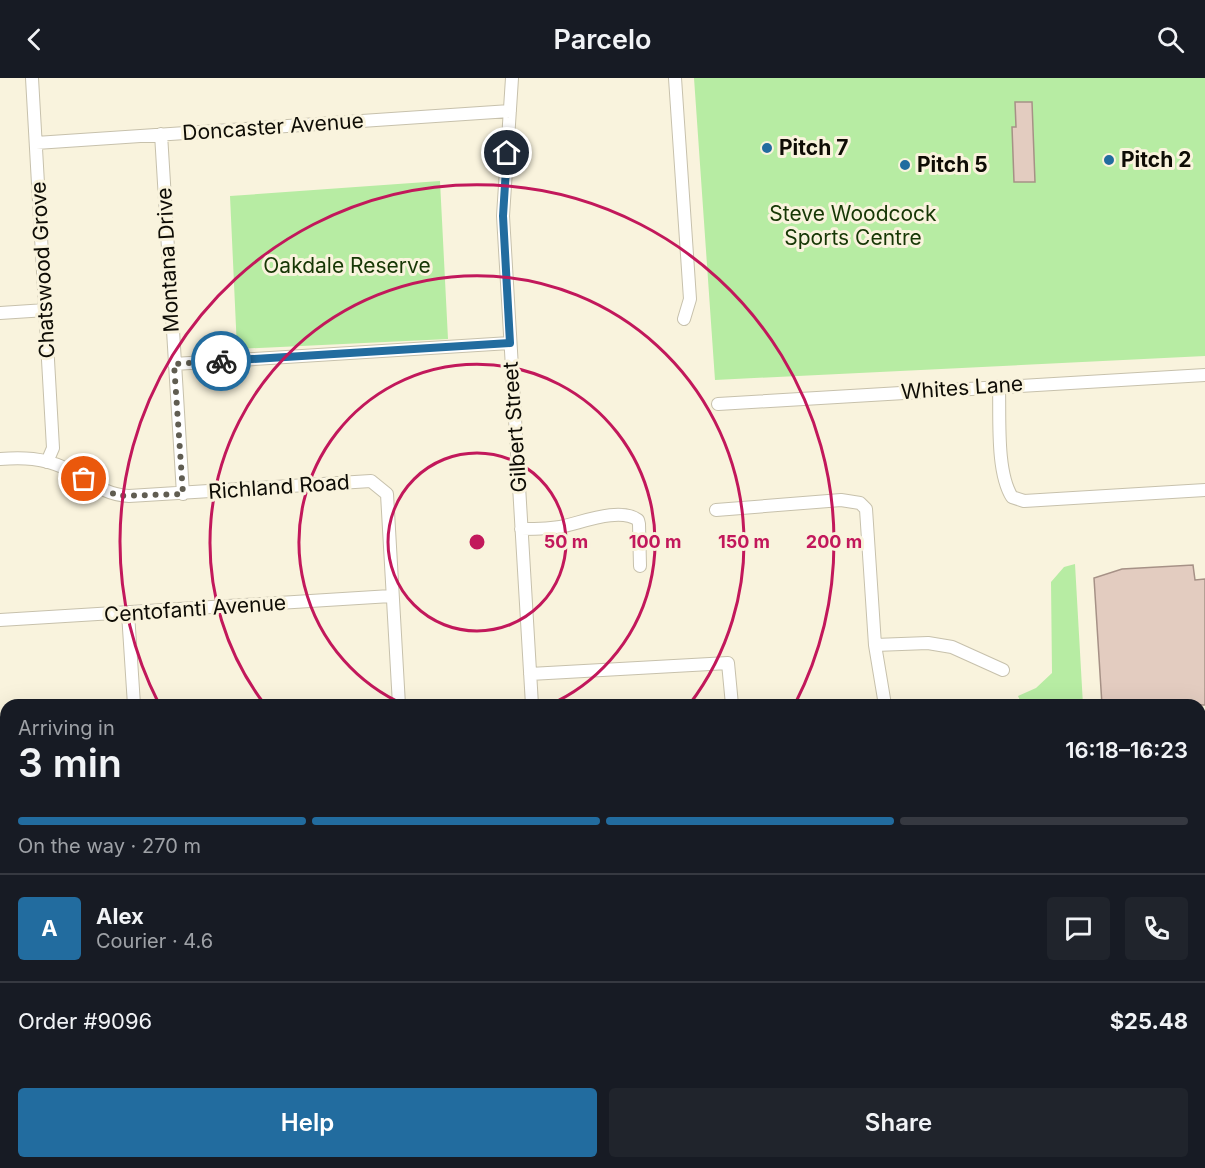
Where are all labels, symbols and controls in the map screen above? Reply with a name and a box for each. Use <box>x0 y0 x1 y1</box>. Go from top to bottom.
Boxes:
icon: back <box>18 23 51 56</box>
text: Parcelo <box>553 23 652 56</box>
icon: search <box>1154 23 1187 56</box>
street label: Doncaster Avenue <box>181 108 364 145</box>
pin <box>481 127 532 178</box>
place label: Pitch 7 <box>779 135 848 160</box>
icon: home <box>490 136 523 169</box>
marker: Pitch 7 <box>760 141 774 155</box>
place label: Pitch 2 <box>1121 147 1191 172</box>
place label: Pitch 5 <box>917 152 988 177</box>
marker: Pitch 2 <box>1102 153 1116 167</box>
marker: Pitch 5 <box>898 158 912 172</box>
street label: Chatswood Grove <box>25 181 60 359</box>
street label: Montana Drive <box>151 187 184 333</box>
park label: Steve Woodcock Sports Centre <box>769 201 937 250</box>
park label: Oakdale Reserve <box>263 253 431 278</box>
courier <box>191 331 251 391</box>
icon: bike <box>205 345 238 378</box>
street label: Gilbert Street <box>497 361 532 493</box>
street label: Whites Lane <box>900 371 1024 404</box>
pin <box>58 453 109 504</box>
icon: bag <box>67 462 100 495</box>
street label: Richland Road <box>207 469 351 504</box>
text: 50 m <box>544 531 588 552</box>
text: 100 m <box>629 531 681 552</box>
text: 150 m <box>718 531 770 552</box>
text: 200 m <box>806 531 862 552</box>
centre of rings <box>467 532 487 552</box>
street label: Centofanti Avenue <box>103 590 287 627</box>
text: Arriving in <box>18 716 115 740</box>
text: 16:18–16:23 <box>1065 737 1188 763</box>
text: 3 min <box>18 739 122 786</box>
text: On the way · 270 m <box>18 834 201 858</box>
button: chat <box>1047 897 1110 960</box>
button: phone <box>1125 897 1188 960</box>
text: Alex <box>96 903 144 929</box>
text: A <box>41 915 58 941</box>
text: Courier · 4.6 <box>96 929 213 953</box>
text: Order #9096 <box>18 1008 152 1034</box>
text: $25.48 <box>1110 1008 1188 1034</box>
button: Help <box>18 1088 597 1157</box>
button: Share <box>609 1088 1188 1157</box>

